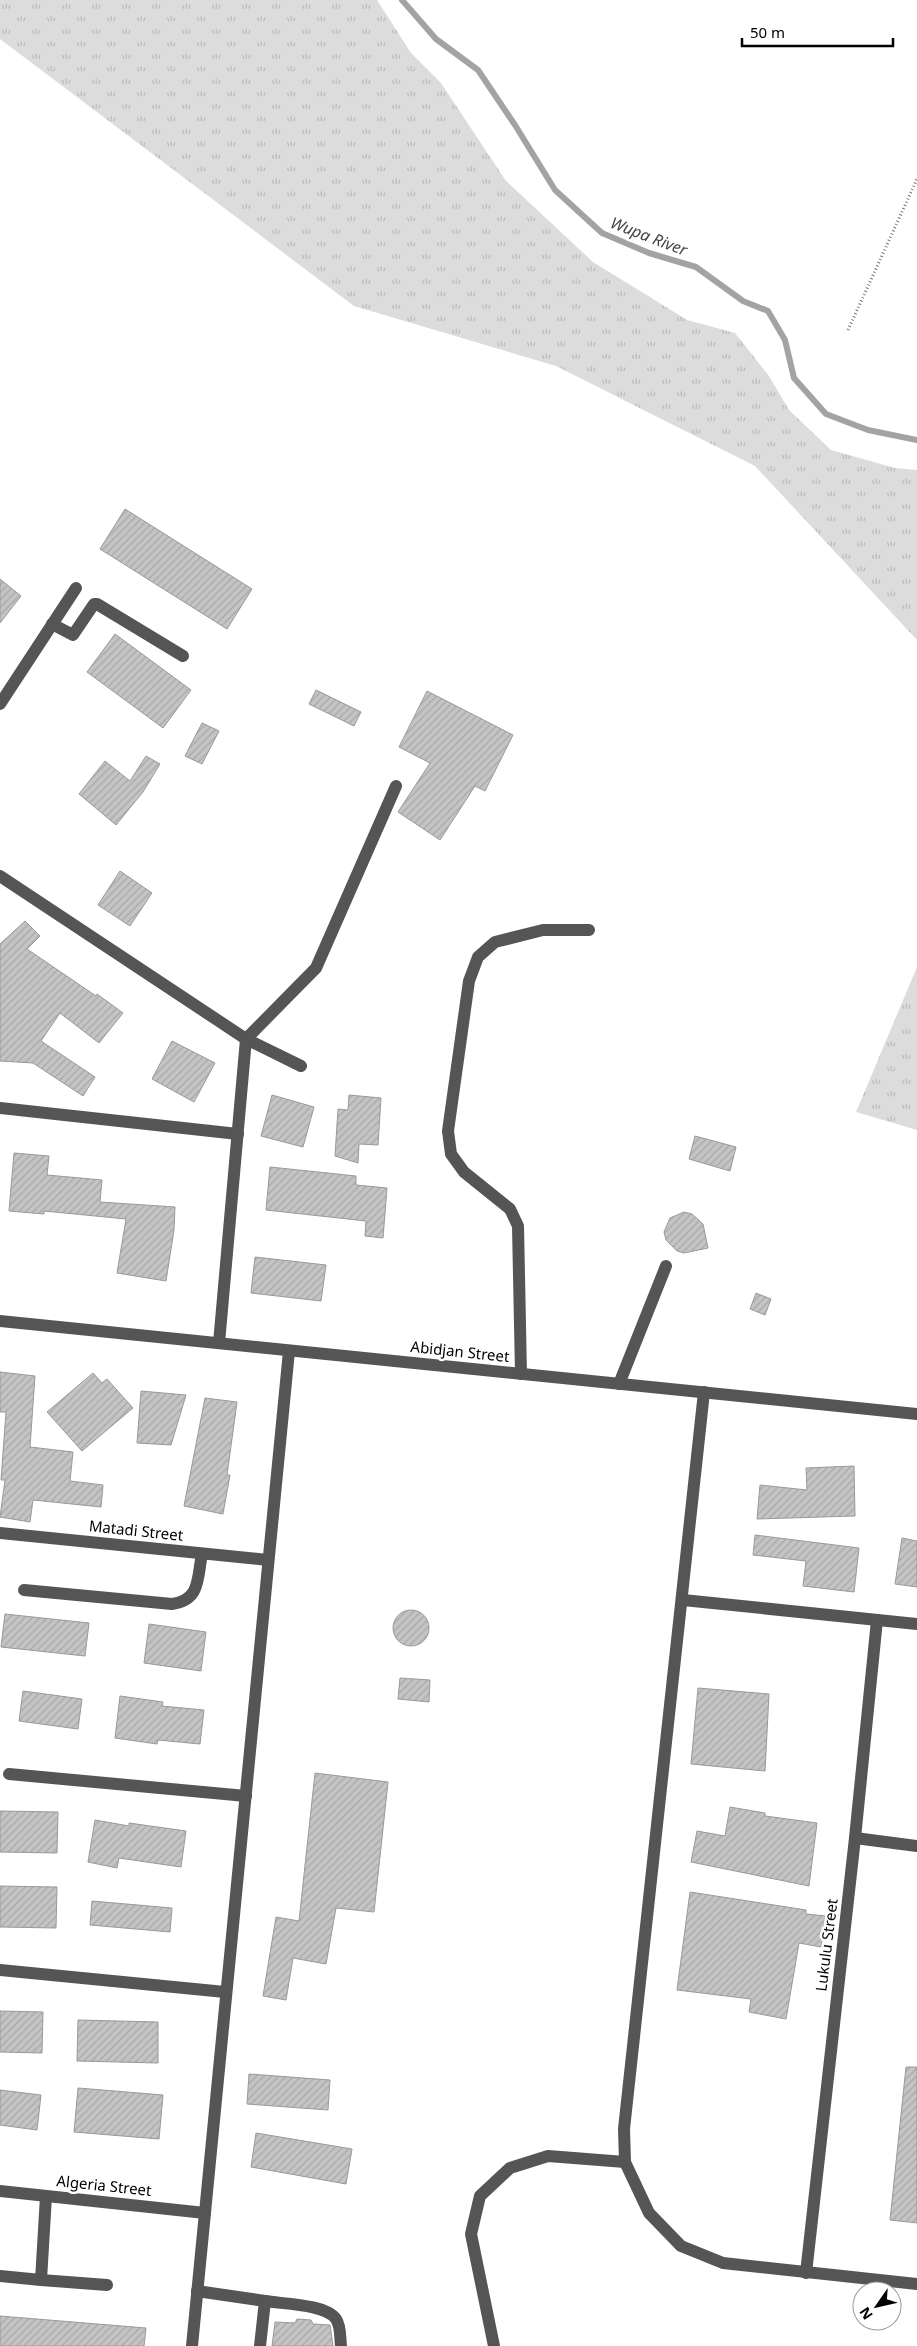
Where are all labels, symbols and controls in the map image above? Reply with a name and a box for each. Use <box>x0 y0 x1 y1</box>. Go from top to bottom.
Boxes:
scale bar <box>742 15 893 47</box>
text: 50 m <box>750 22 785 42</box>
water label: Wupa River <box>608 211 691 261</box>
street label: Abidjan Street <box>410 1336 511 1366</box>
street label: Matadi Street <box>88 1515 185 1545</box>
street label: Lukulu Street <box>810 1897 842 1992</box>
street label: Algeria Street <box>56 2170 153 2200</box>
north arrow <box>852 2281 902 2331</box>
text: N <box>855 2304 877 2324</box>

